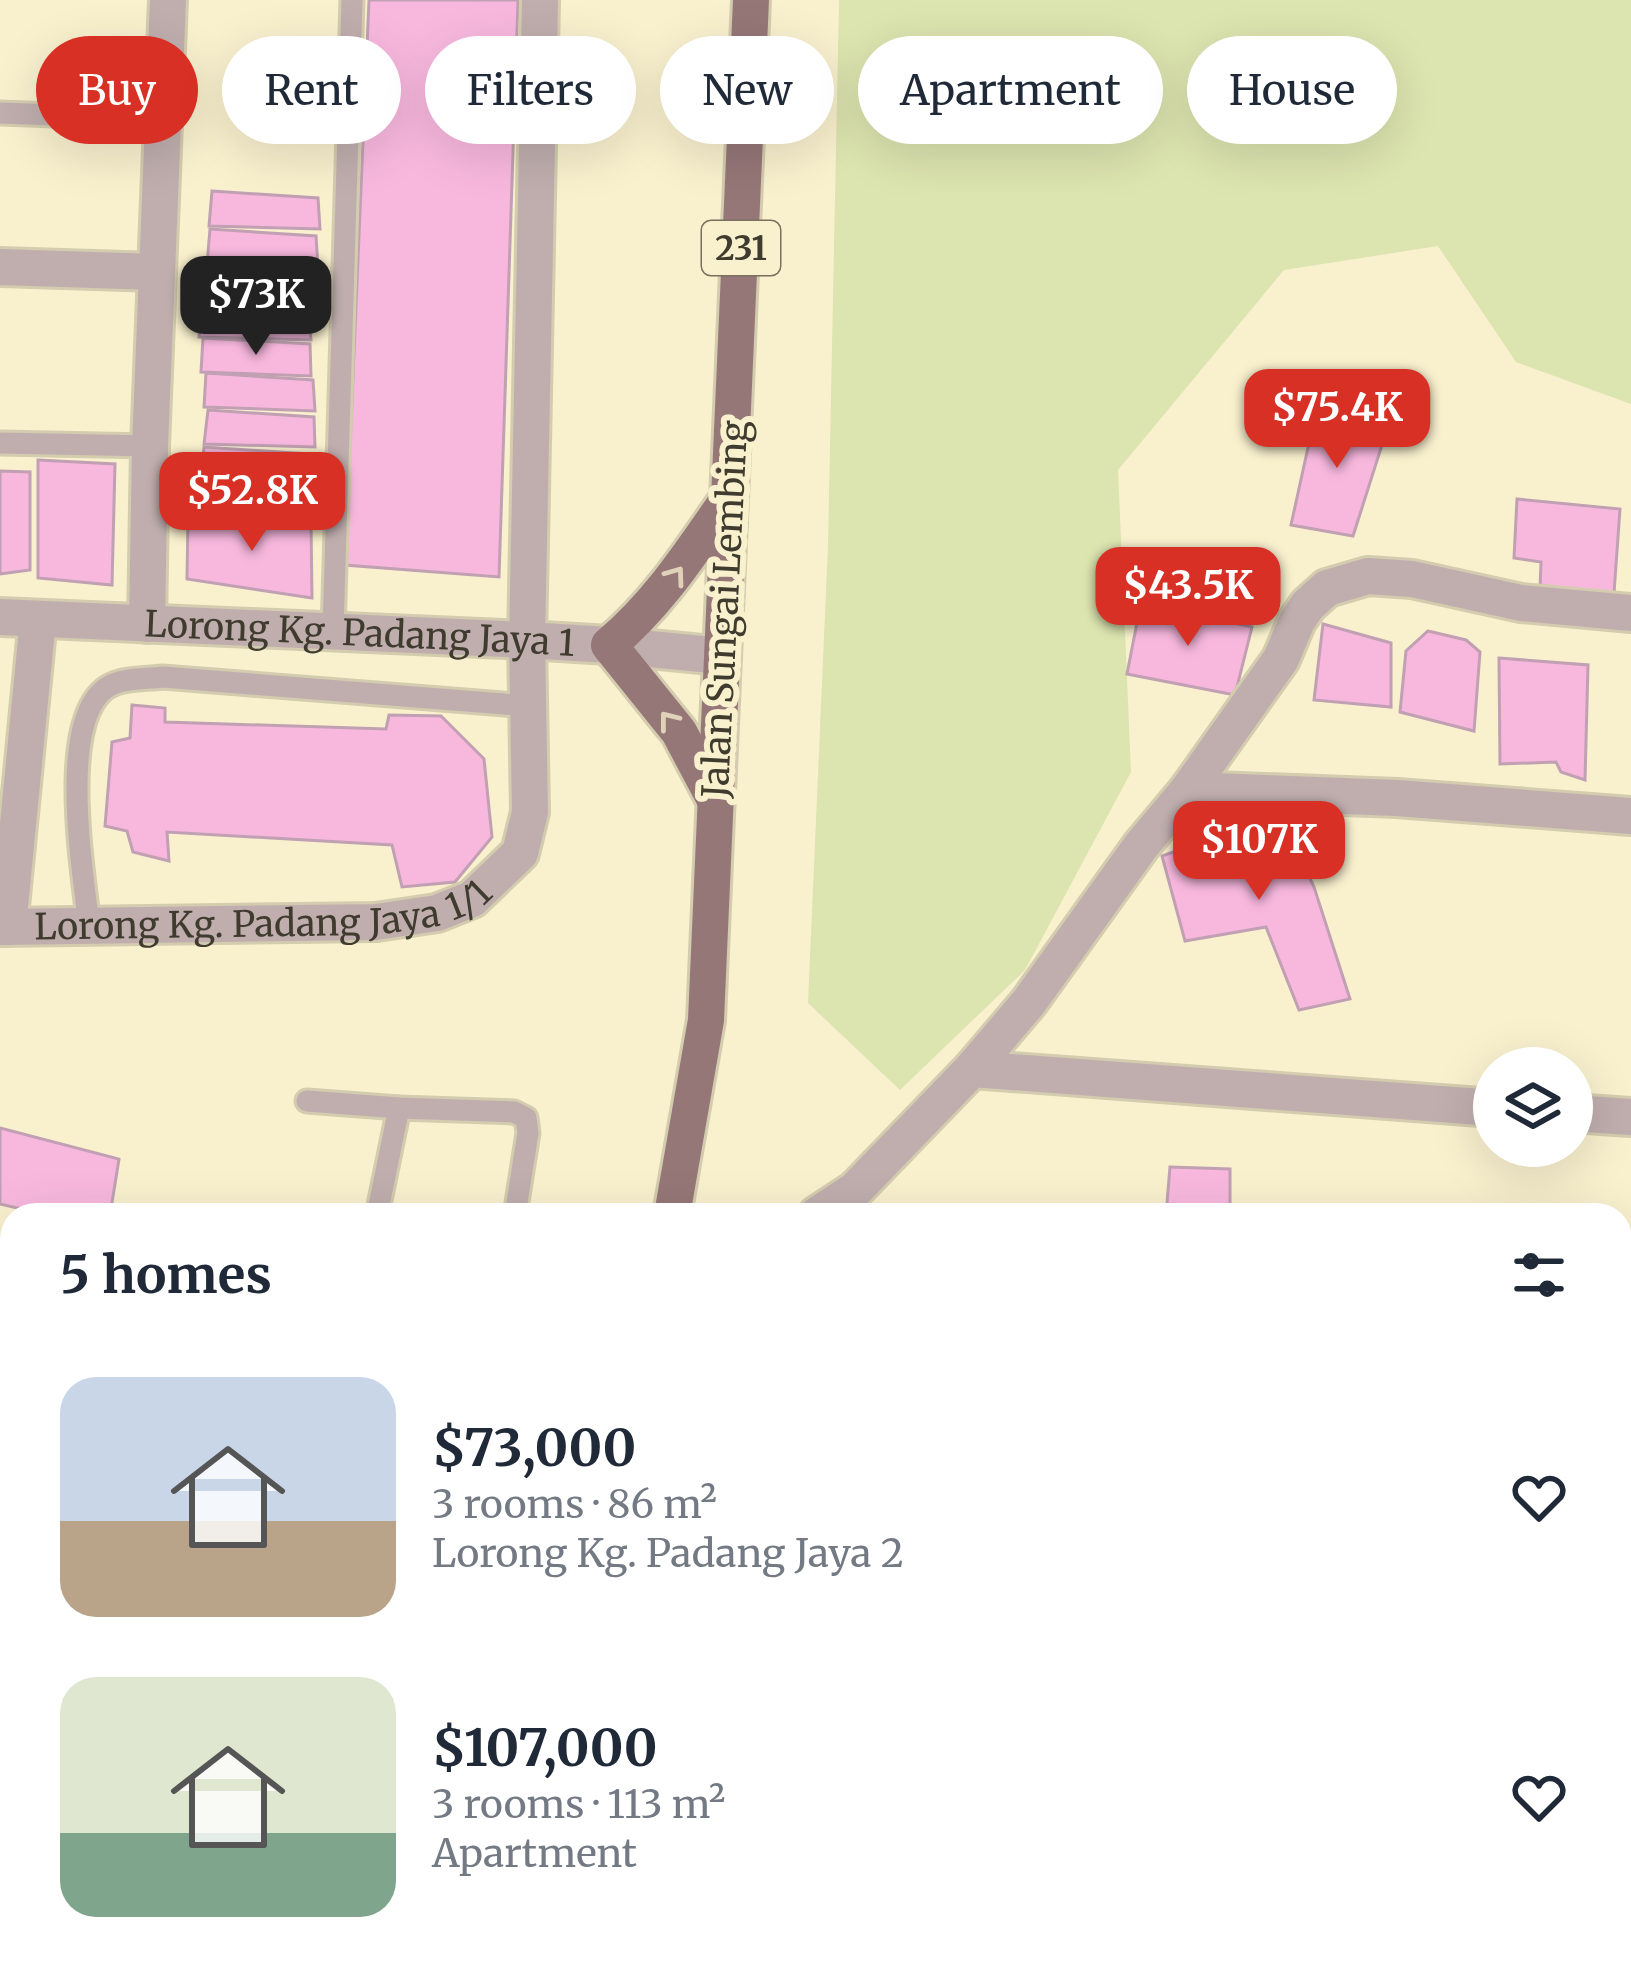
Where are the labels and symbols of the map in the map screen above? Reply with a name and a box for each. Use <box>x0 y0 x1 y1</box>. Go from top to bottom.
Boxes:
road number: 231 <box>702 221 780 275</box>
pin: $73K <box>185 256 327 358</box>
pin: $75.4K <box>1239 369 1435 471</box>
street label: Jalan Sungai Lembing <box>693 419 757 800</box>
pin: $52.8K <box>154 452 350 554</box>
pin: $43.5K <box>1090 547 1286 649</box>
one-way arrow <box>661 567 683 588</box>
street label: Lorong Kg. Padang Jaya 1 <box>144 601 576 665</box>
one-way arrow <box>661 712 683 734</box>
pin: $107K <box>1175 801 1343 903</box>
street label: Lorong Kg. Padang Jaya 1/1 <box>34 870 501 949</box>

